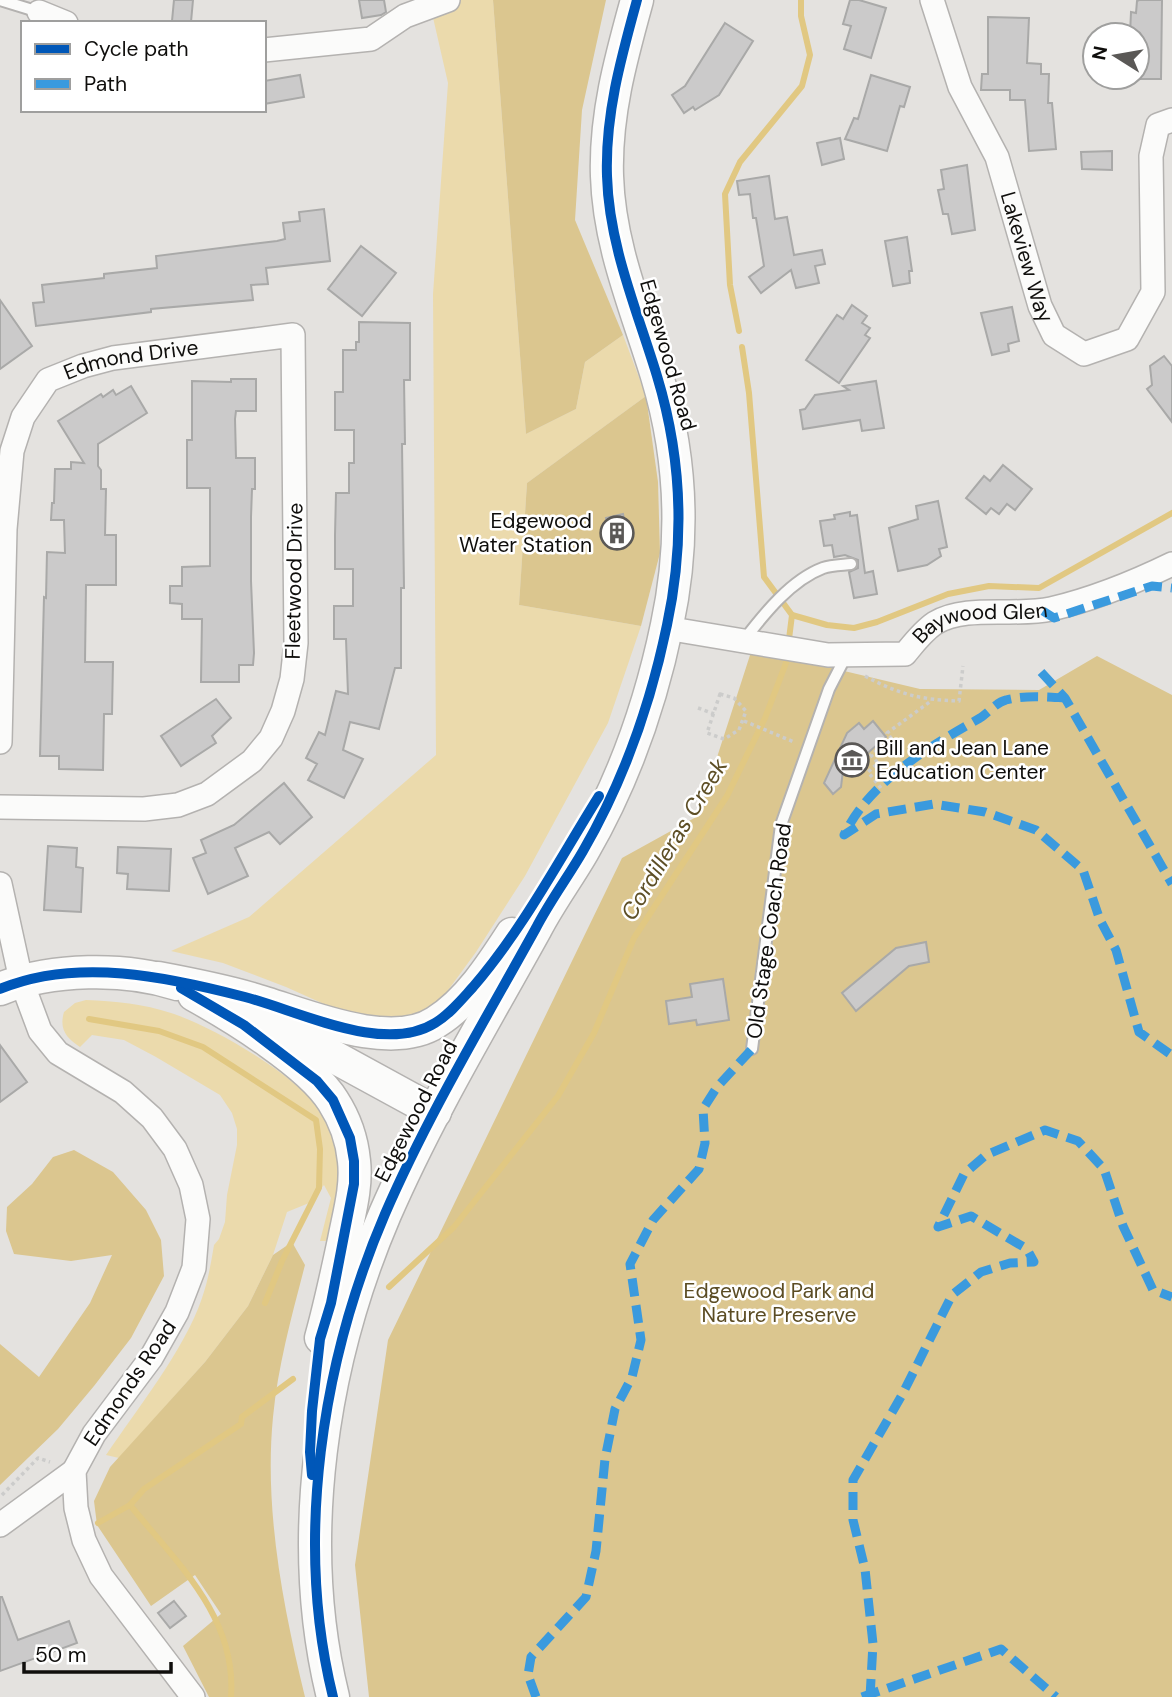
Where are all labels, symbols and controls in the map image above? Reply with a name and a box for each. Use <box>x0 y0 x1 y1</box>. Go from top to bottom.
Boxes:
legend <box>21 21 266 112</box>
north arrow <box>1081 21 1151 91</box>
text: Cycle path <box>84 35 189 63</box>
text: N <box>1086 44 1113 62</box>
text: Path <box>84 70 127 98</box>
street label: Lakeview Way <box>994 188 1060 328</box>
street label: Edgewood Road <box>633 276 703 434</box>
street label: Edmond Drive <box>59 333 200 386</box>
street label: Fleetwood Drive <box>279 502 309 660</box>
place label: Edgewood Water Station <box>459 507 592 559</box>
building icon: Edgewood Water Station <box>598 514 636 552</box>
street label: Baywood Glen <box>906 596 1049 650</box>
place label: Bill and Jean Lane Education Center <box>876 734 1049 786</box>
museum icon: Bill and Jean Lane Education Center <box>833 741 871 779</box>
water label: Cordilleras Creek <box>614 752 734 925</box>
street label: Old Stage Coach Road <box>740 821 798 1041</box>
street label: Edgewood Road <box>368 1035 464 1187</box>
park label: Edgewood Park and Nature Preserve <box>684 1277 874 1329</box>
street label: Edmonds Road <box>77 1314 183 1452</box>
scale bar <box>24 1630 172 1674</box>
text: 50 m <box>35 1641 86 1669</box>

